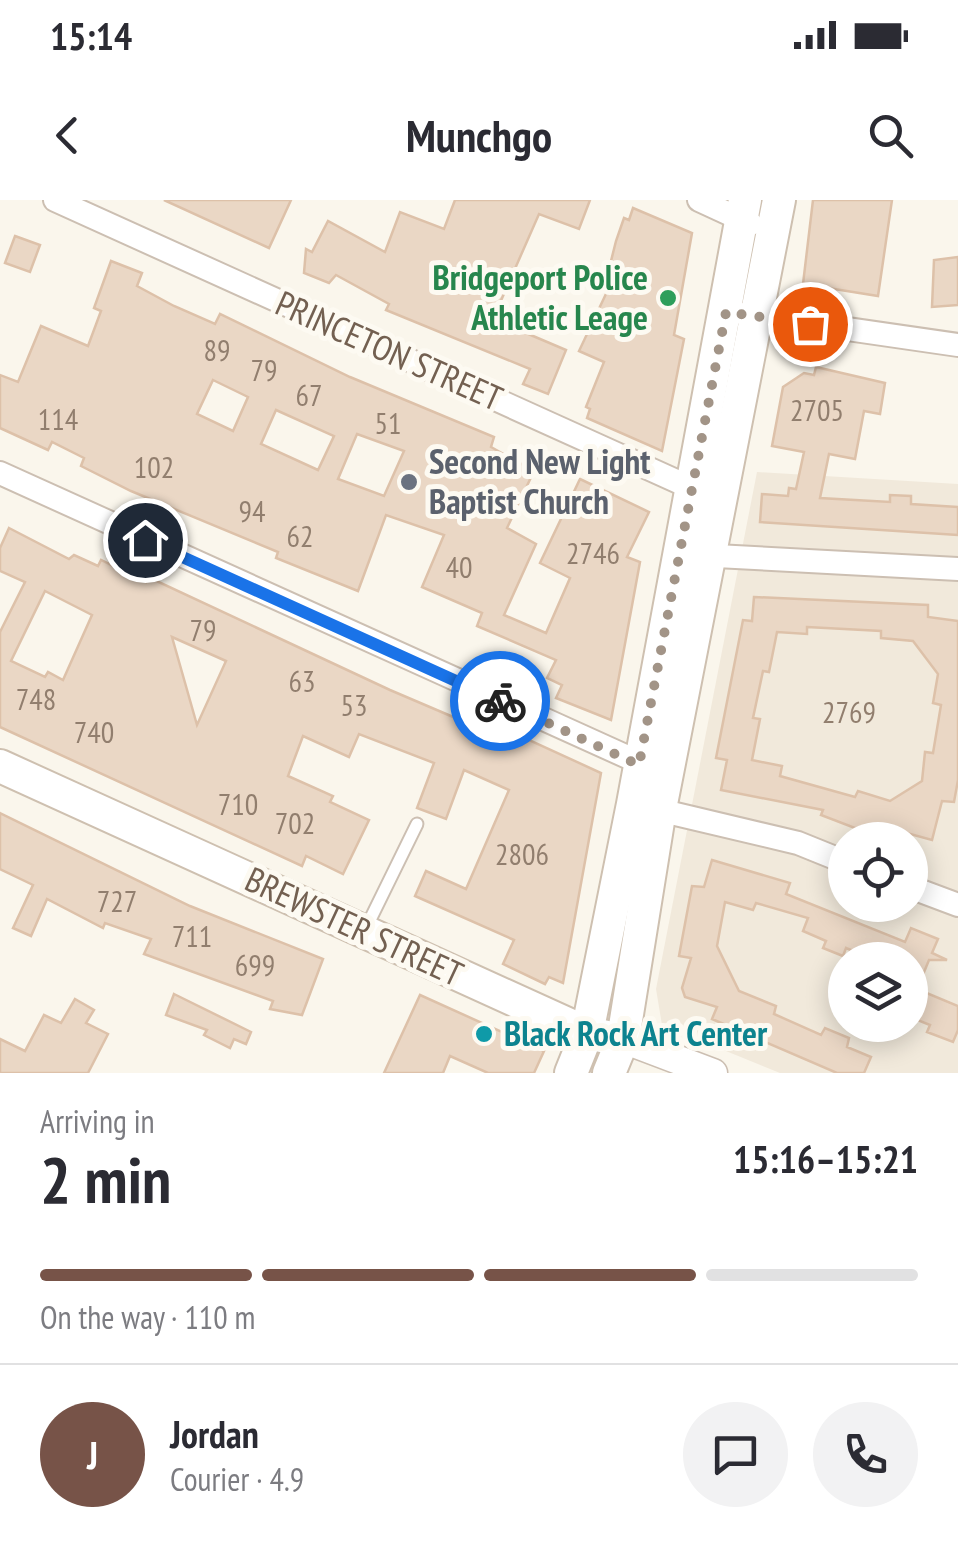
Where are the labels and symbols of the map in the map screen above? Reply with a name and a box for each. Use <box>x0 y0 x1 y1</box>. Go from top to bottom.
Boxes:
place label: Bridgeport Police Athletic Leage <box>433 254 648 340</box>
street label: PRINCETON STREET <box>269 280 510 421</box>
pin <box>768 282 853 367</box>
marker: Bridgeport Police Athletic Leage <box>657 287 679 309</box>
house number: 89 <box>204 330 231 369</box>
house number: 79 <box>251 350 278 389</box>
house number: 67 <box>296 375 323 414</box>
house number: 2705 <box>790 390 844 429</box>
house number: 114 <box>38 399 78 438</box>
house number: 51 <box>375 403 402 442</box>
place label: Second New Light Baptist Church <box>429 438 651 524</box>
house number: 102 <box>134 447 174 486</box>
marker: Second New Light Baptist Church <box>398 471 420 493</box>
house number: 94 <box>239 491 266 530</box>
pin <box>103 498 188 583</box>
house number: 62 <box>287 516 314 555</box>
house number: 2746 <box>566 533 620 572</box>
house number: 40 <box>446 547 473 586</box>
house number: 79 <box>190 610 217 649</box>
courier <box>450 651 550 751</box>
house number: 63 <box>289 661 316 700</box>
house number: 748 <box>16 679 56 718</box>
house number: 53 <box>341 685 368 724</box>
house number: 2769 <box>822 692 876 731</box>
house number: 740 <box>74 712 114 751</box>
house number: 710 <box>218 784 258 823</box>
house number: 702 <box>275 803 315 842</box>
house number: 2806 <box>495 834 549 873</box>
street label: BREWSTER STREET <box>238 856 471 997</box>
house number: 727 <box>97 881 137 920</box>
house number: 711 <box>172 916 212 955</box>
house number: 699 <box>235 945 275 984</box>
place label: Black Rock Art Center <box>504 1010 768 1056</box>
marker: Black Rock Art Center <box>473 1023 495 1045</box>

